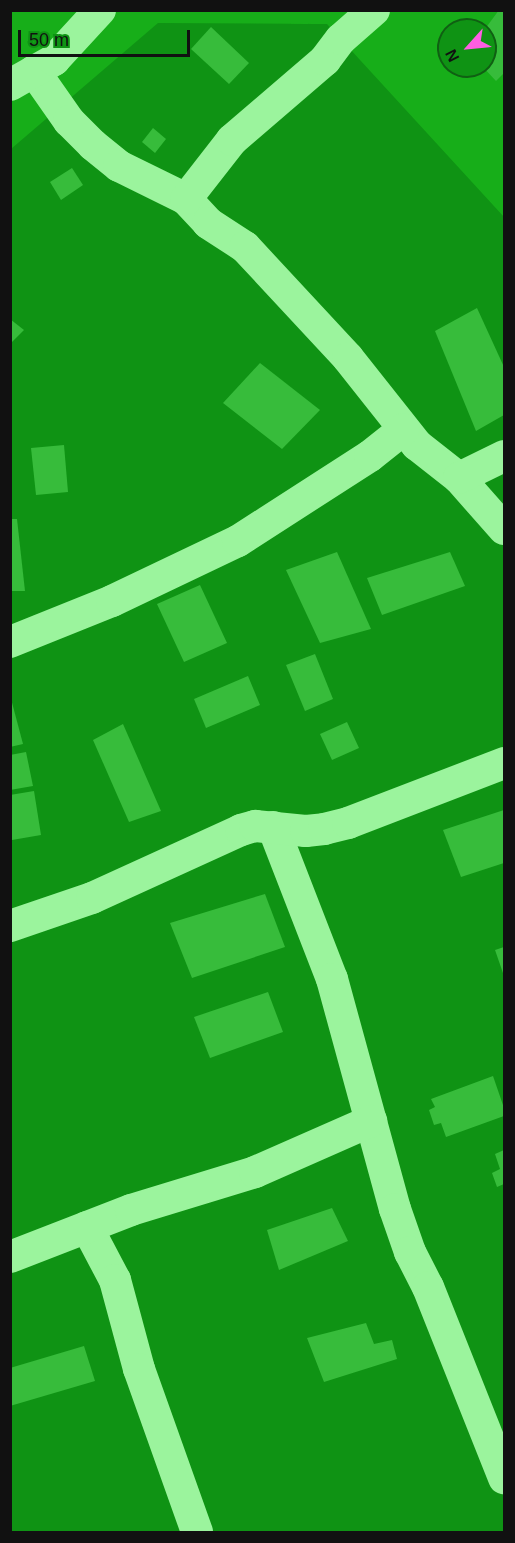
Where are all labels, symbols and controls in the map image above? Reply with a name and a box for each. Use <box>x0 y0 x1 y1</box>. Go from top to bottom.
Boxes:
scale bar <box>21 18 194 56</box>
north arrow <box>437 18 497 78</box>
text: 50 m <box>29 30 69 50</box>
text: N <box>442 46 462 65</box>

